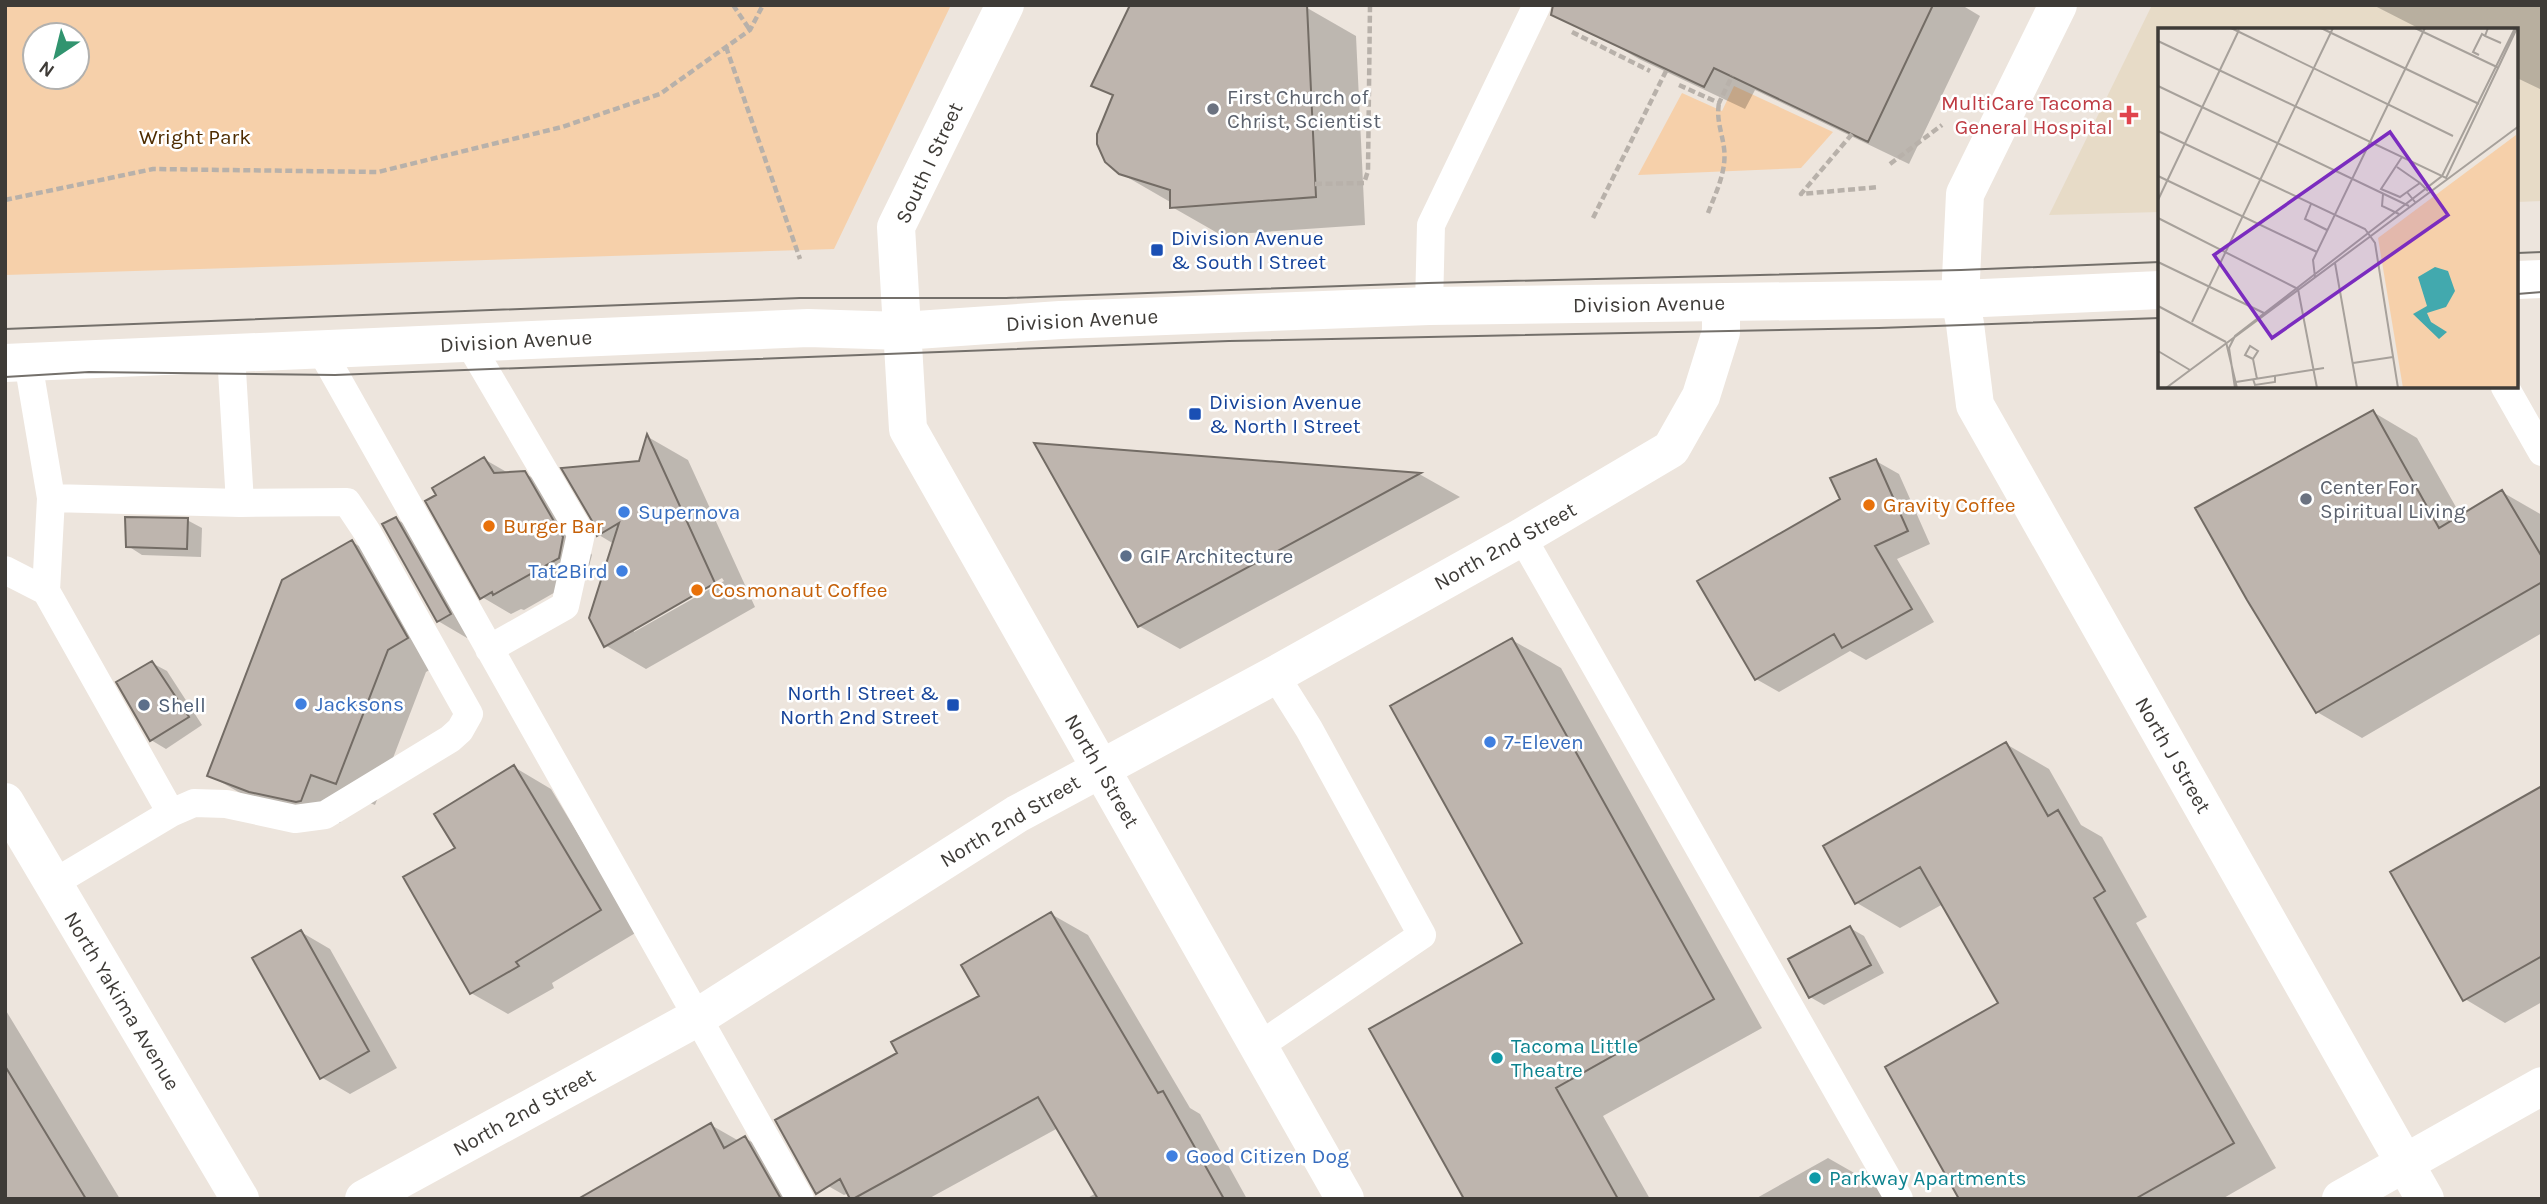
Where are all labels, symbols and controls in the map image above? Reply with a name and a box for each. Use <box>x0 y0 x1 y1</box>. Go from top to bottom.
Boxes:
north arrow <box>21 21 91 91</box>
inset map <box>2158 28 2519 388</box>
text: N <box>35 56 59 82</box>
place label: First Church of Christ, Scientist <box>1227 85 1381 133</box>
place label: MultiCare Tacoma General Hospital <box>1941 91 2113 139</box>
street label: South I Street <box>890 98 968 227</box>
marker: First Church of Christ, Scientist <box>1205 101 1221 117</box>
marker: MultiCare Tacoma General Hospital <box>2119 105 2139 125</box>
park label: Wright Park <box>139 125 251 149</box>
place label: Division Avenue & South I Street <box>1171 226 1326 274</box>
marker: Division Avenue & South I Street <box>1149 242 1165 258</box>
street label: Division Avenue <box>1573 291 1725 317</box>
street label: Division Avenue <box>1005 304 1159 336</box>
street label: Division Avenue <box>439 325 593 357</box>
place label: Division Avenue & North I Street <box>1209 390 1361 438</box>
marker: Division Avenue & North I Street <box>1187 406 1203 422</box>
place label: Center For Spiritual Living <box>2320 475 2466 523</box>
marker: Center For Spiritual Living <box>2298 491 2314 507</box>
place label: Gravity Coffee <box>1883 493 2015 517</box>
street label: North 2nd Street <box>1430 497 1580 595</box>
marker: Gravity Coffee <box>1861 497 1877 513</box>
place label: Supernova <box>638 500 740 524</box>
marker: Supernova <box>616 504 632 520</box>
place label: Burger Bar <box>503 514 604 538</box>
marker: Burger Bar <box>481 518 497 534</box>
place label: GIF Architecture <box>1140 544 1293 568</box>
marker: GIF Architecture <box>1118 548 1134 564</box>
place label: Tat2Bird <box>528 559 608 583</box>
marker: Tat2Bird <box>614 563 630 579</box>
place label: Cosmonaut Coffee <box>711 578 888 602</box>
marker: Cosmonaut Coffee <box>689 582 705 598</box>
place label: North I Street & North 2nd Street <box>780 681 939 729</box>
place label: Jacksons <box>315 692 404 716</box>
place label: Shell <box>158 693 206 717</box>
street label: North J Street <box>2130 693 2216 817</box>
marker: Jacksons <box>293 696 309 712</box>
marker: Shell <box>136 697 152 713</box>
marker: North I Street & North 2nd Street <box>945 697 961 713</box>
street label: North I Street <box>1060 710 1144 832</box>
place label: 7-Eleven <box>1504 730 1584 754</box>
marker: 7-Eleven <box>1482 734 1498 750</box>
street label: North 2nd Street <box>936 770 1084 872</box>
street label: North Yakima Avenue <box>59 907 185 1095</box>
place label: Tacoma Little Theatre <box>1511 1034 1638 1082</box>
marker: Tacoma Little Theatre <box>1489 1050 1505 1066</box>
street label: North 2nd Street <box>449 1063 599 1161</box>
place label: Good Citizen Dog <box>1186 1144 1349 1168</box>
marker: Good Citizen Dog <box>1164 1148 1180 1164</box>
place label: Parkway Apartments <box>1829 1166 2027 1190</box>
marker: Parkway Apartments <box>1807 1170 1823 1186</box>

